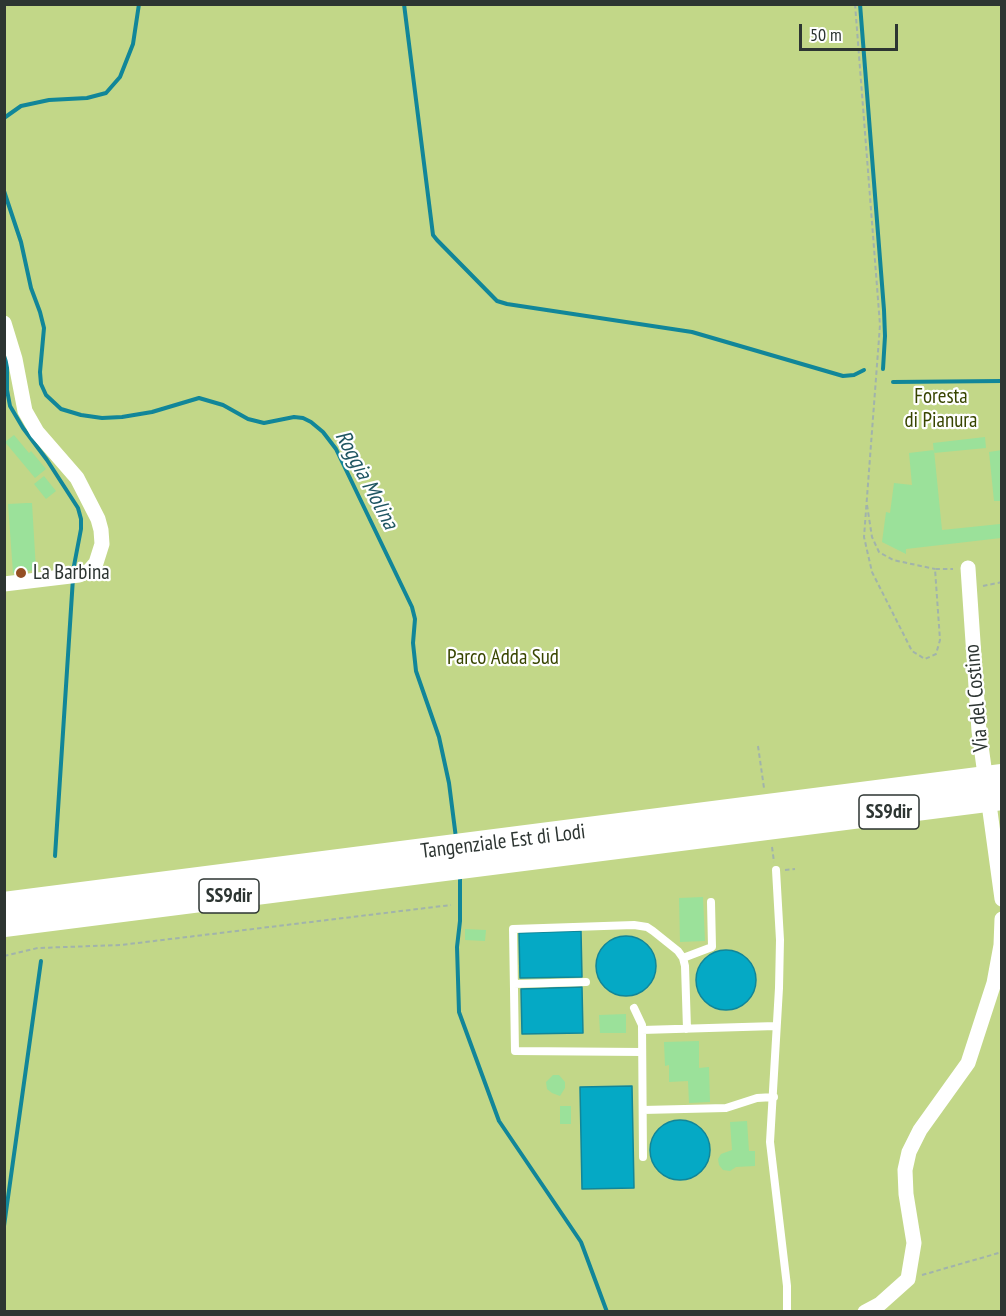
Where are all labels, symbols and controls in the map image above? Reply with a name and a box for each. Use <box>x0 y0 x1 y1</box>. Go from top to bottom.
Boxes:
scale bar <box>802 12 901 50</box>
text: 50 m <box>810 23 842 46</box>
park label: Foresta di Pianura <box>904 384 978 434</box>
water label: Roggia Molina <box>329 426 403 534</box>
place label: La Barbina <box>33 560 110 586</box>
marker: La Barbina <box>14 566 28 580</box>
street label: Via del Costino <box>960 643 994 753</box>
park label: Parco Adda Sud <box>447 645 559 671</box>
road number: SS9dir <box>859 795 919 829</box>
street label: Tangenziale Est di Lodi <box>419 819 587 865</box>
road number: SS9dir <box>199 879 259 913</box>

